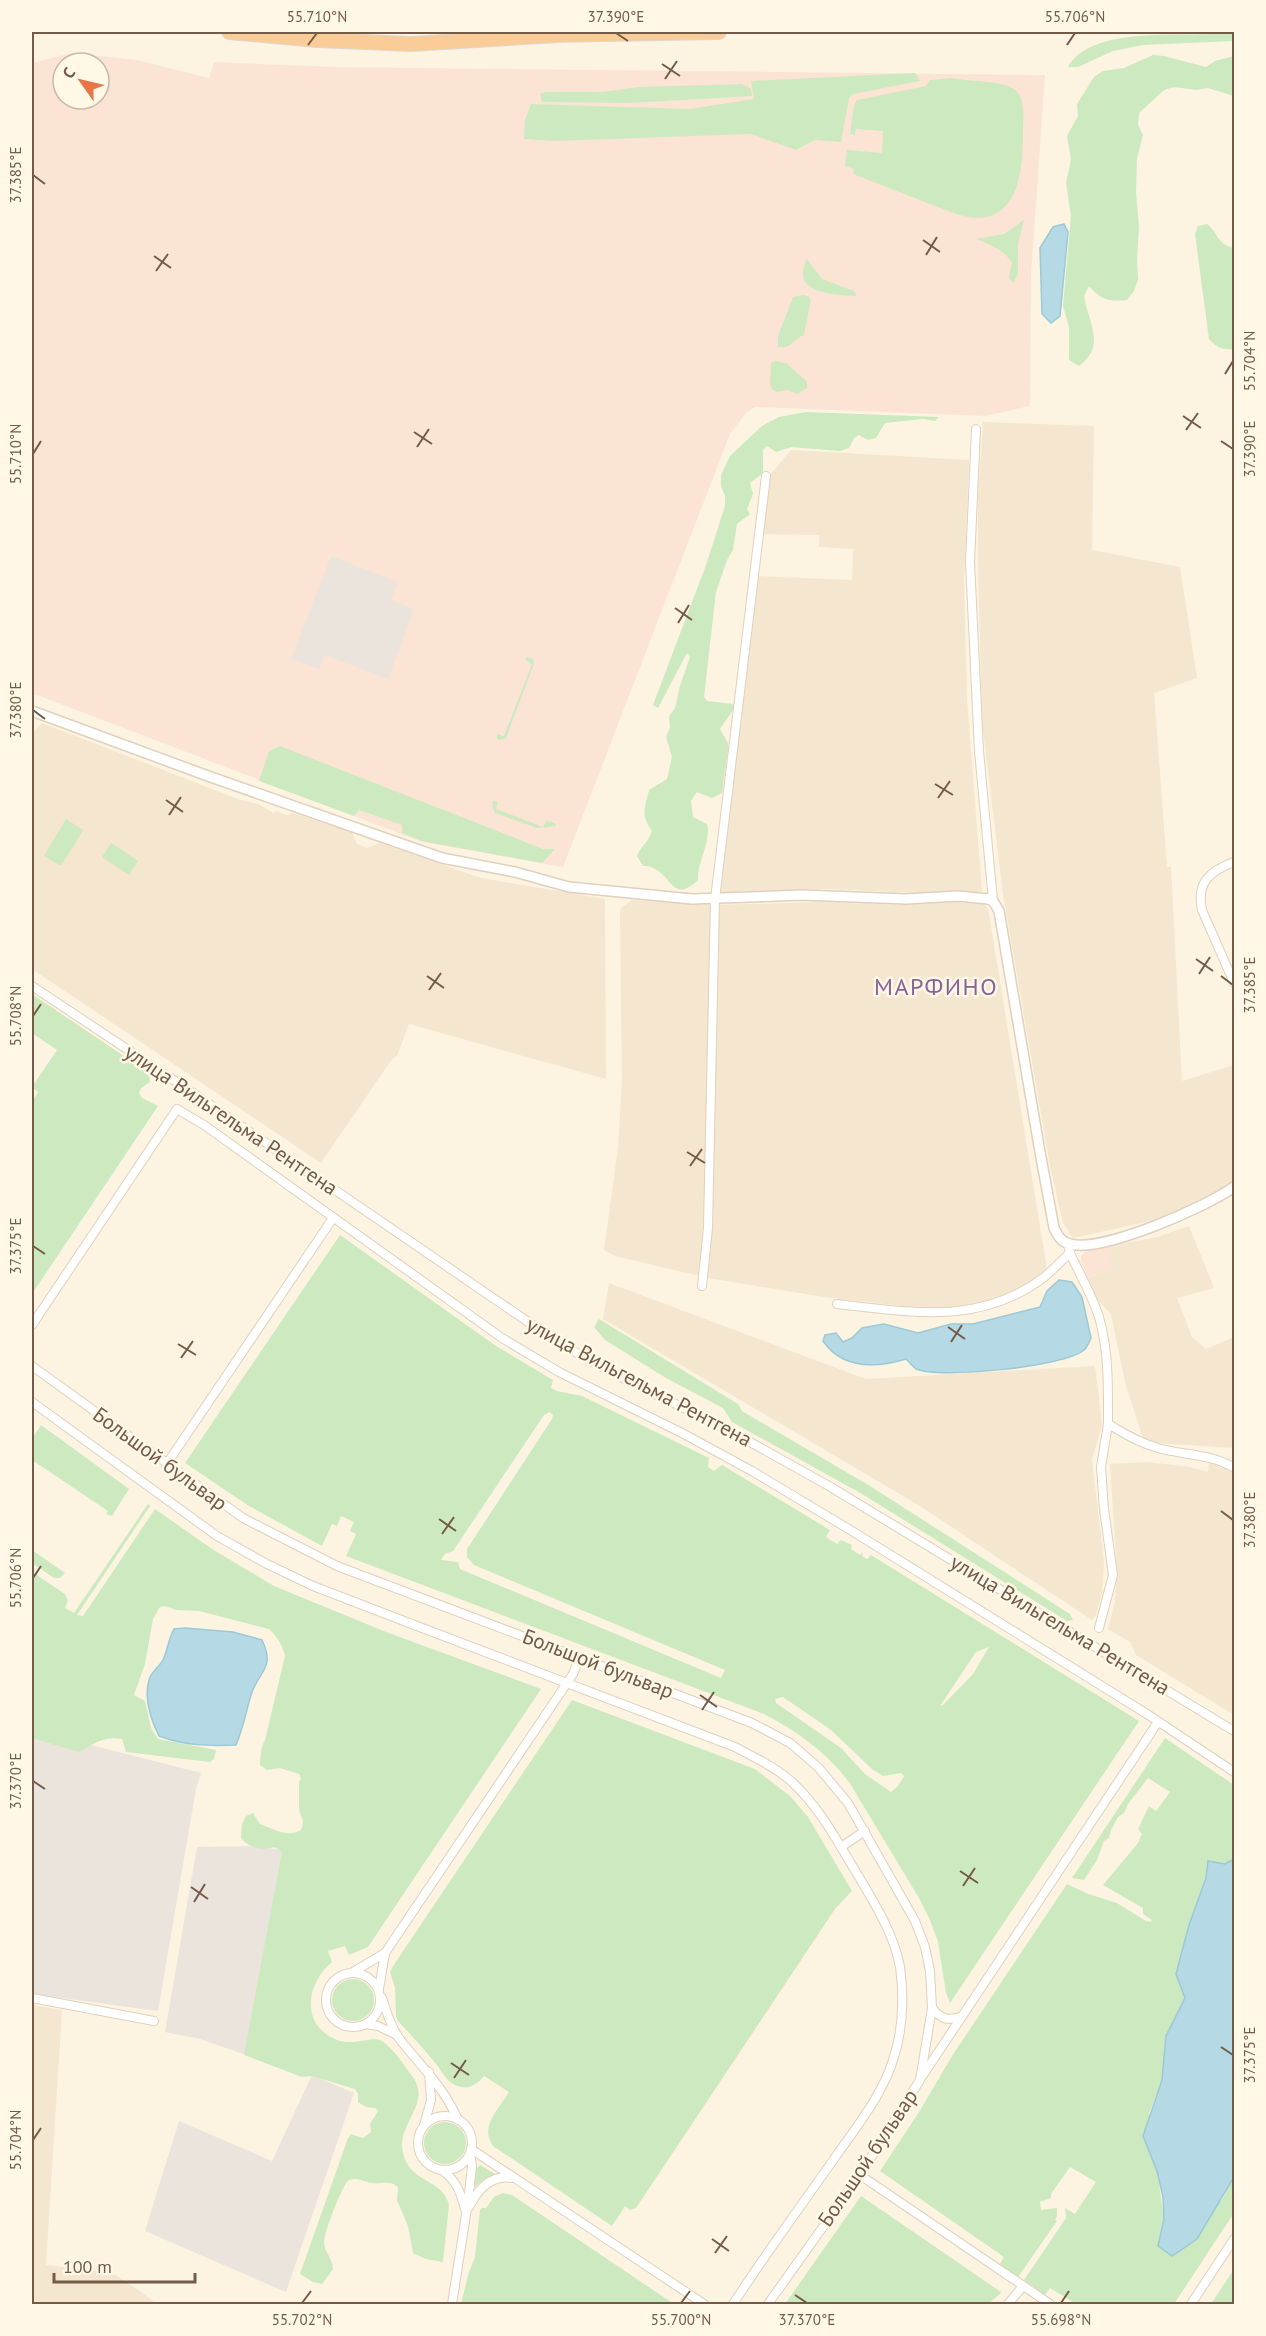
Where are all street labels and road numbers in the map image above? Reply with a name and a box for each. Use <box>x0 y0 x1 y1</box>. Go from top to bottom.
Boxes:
street label: улица Вильгельма Рентгена <box>119 1038 343 1201</box>
street label: улица Вильгельма Рентгена <box>522 1311 757 1453</box>
street label: Большой бульвар <box>88 1401 233 1516</box>
street label: улица Вильгельма Рентгена <box>945 1548 1175 1701</box>
street label: Большой бульвар <box>519 1622 678 1705</box>
street label: Большой бульвар <box>812 2084 923 2232</box>

